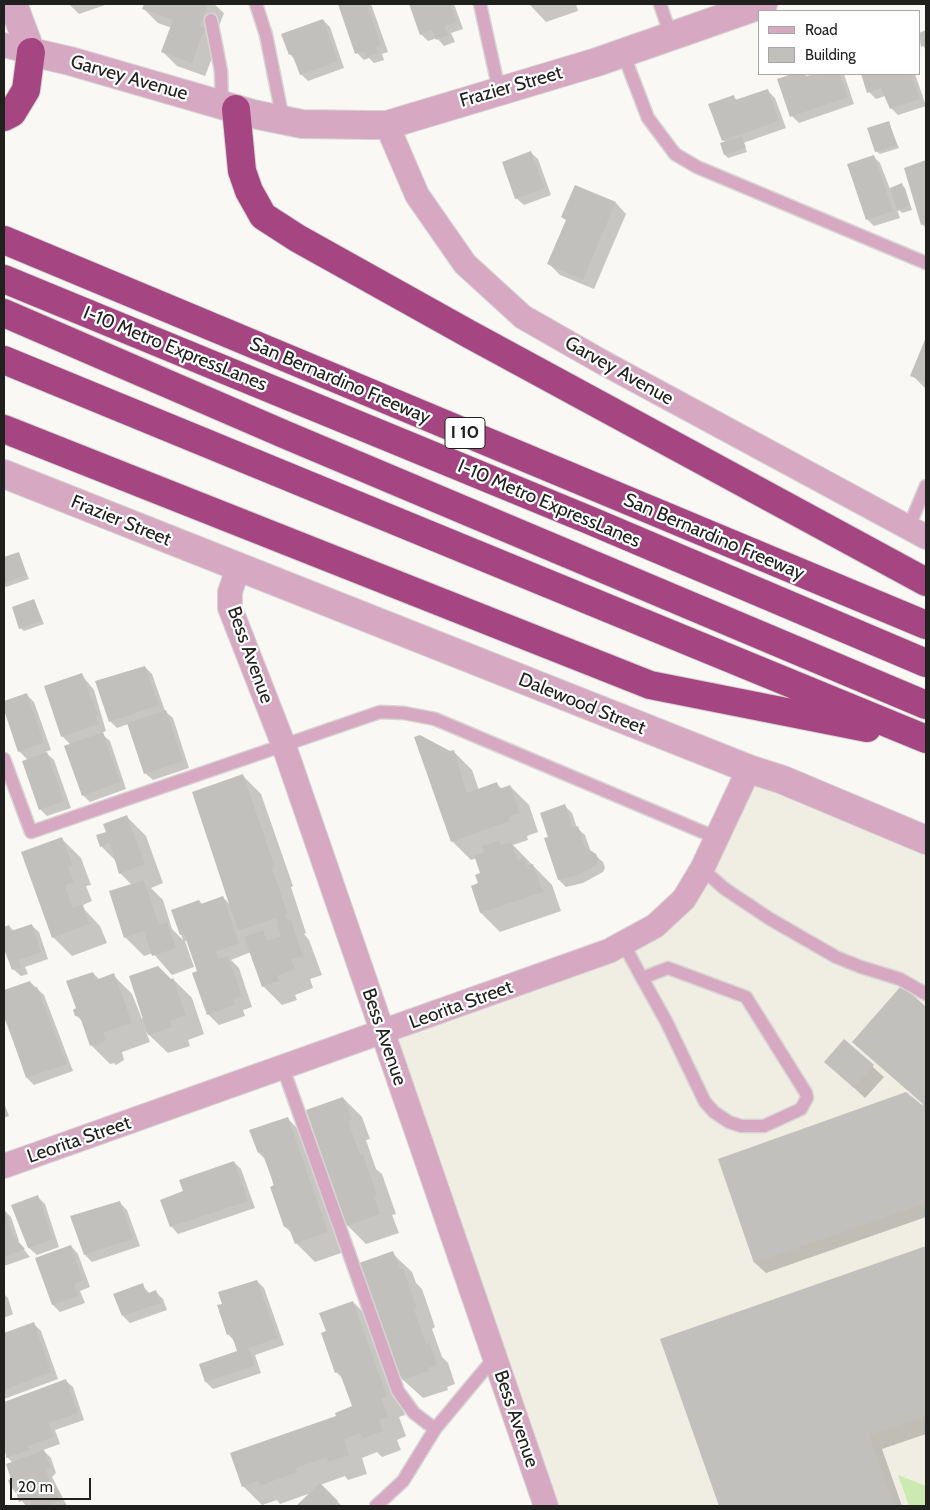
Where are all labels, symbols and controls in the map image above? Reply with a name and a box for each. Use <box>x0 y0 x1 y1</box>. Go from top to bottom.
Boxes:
legend <box>758 10 920 75</box>
text: Road <box>805 21 838 39</box>
text: Building <box>805 46 856 64</box>
street label: Garvey Avenue <box>68 50 190 106</box>
street label: Frazier Street <box>457 61 565 113</box>
street label: I-10 Metro ExpressLanes <box>80 302 270 396</box>
street label: Garvey Avenue <box>561 332 677 410</box>
street label: San Bernardino Freeway <box>246 333 434 429</box>
road number: I 10 <box>445 418 485 448</box>
street label: I-10 Metro ExpressLanes <box>454 455 644 553</box>
street label: San Bernardino Freeway <box>620 489 808 585</box>
street label: Frazier Street <box>68 491 174 551</box>
street label: Bess Avenue <box>222 603 278 707</box>
street label: Dalewood Street <box>515 668 649 740</box>
street label: Leorita Street <box>406 976 516 1034</box>
street label: Bess Avenue <box>357 985 411 1089</box>
street label: Leorita Street <box>24 1112 134 1168</box>
street label: Bess Avenue <box>489 1367 543 1471</box>
scale bar <box>12 1468 94 1500</box>
text: 20 m <box>18 1478 53 1496</box>

